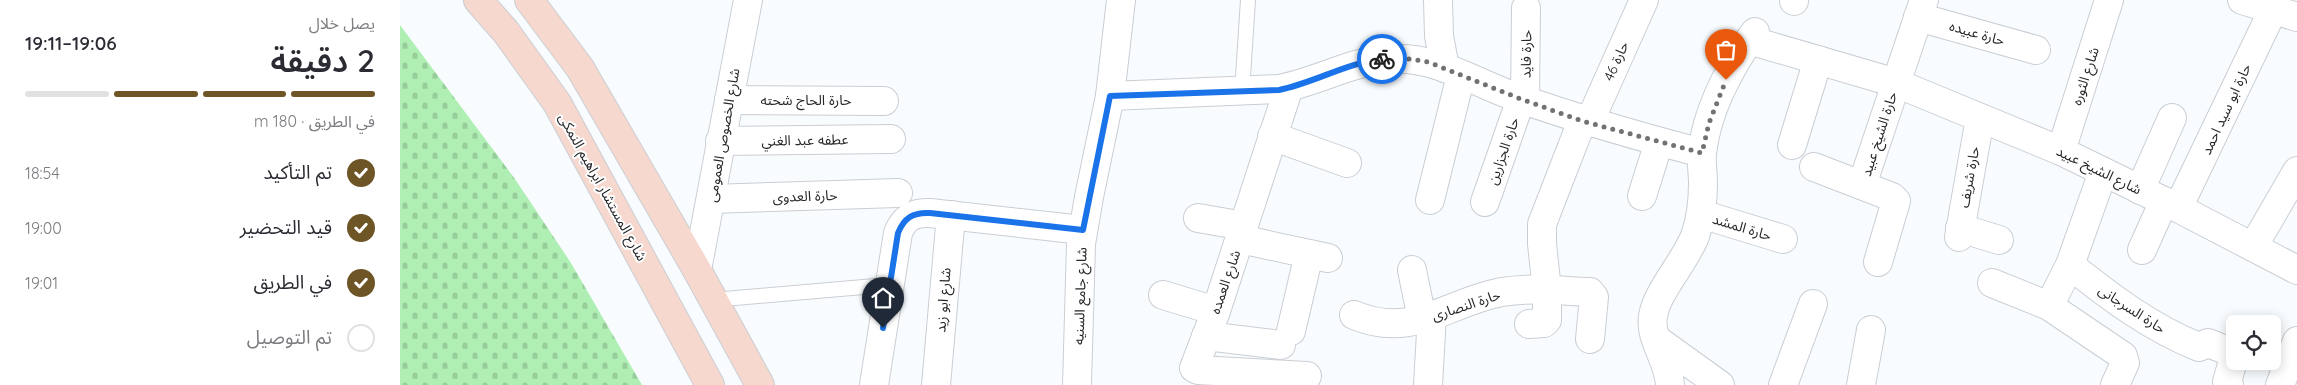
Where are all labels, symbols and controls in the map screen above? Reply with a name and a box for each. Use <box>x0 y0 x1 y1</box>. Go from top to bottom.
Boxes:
text: يصل خلال <box>309 13 375 33</box>
street label: حارة عبيده <box>1947 17 2007 49</box>
pin <box>1705 29 1747 80</box>
street label: حارة فايد <box>1517 30 1535 78</box>
text: 19:06–19:11 <box>25 31 117 55</box>
courier <box>1357 34 1407 84</box>
icon: bag <box>1712 36 1740 64</box>
street label: حارة 46 <box>1599 38 1633 84</box>
text: 2 دقيقة <box>270 40 375 80</box>
icon: bike <box>1368 45 1396 73</box>
street label: شارع الثوره <box>2067 45 2105 108</box>
street label: حارة ابو سيد احمد <box>2197 61 2255 157</box>
street label: شارع الخصوص العمومى <box>702 67 746 204</box>
street label: حارة الشيخ عبيد <box>1857 89 1903 179</box>
street label: حارة الحاج شحته <box>760 91 852 111</box>
street label: شارع المستشار ابراهيم النمكى <box>553 110 651 265</box>
text: في الطريق · 180 m <box>254 111 375 131</box>
street label: حارة الجزارين <box>1483 115 1523 187</box>
street label: عطفه عبد الغني <box>761 130 849 152</box>
street label: شارع الشيخ عبيد <box>2053 142 2145 200</box>
street label: حارة شريف <box>1955 145 1983 209</box>
icon: check <box>347 159 375 187</box>
text: تم التأكيد <box>263 160 332 184</box>
text: 18:54 <box>25 163 60 183</box>
street label: حارة العدوى <box>772 186 838 206</box>
street label: حارة المشد <box>1710 210 1774 244</box>
icon: check <box>347 214 375 242</box>
text: قيد التحضير <box>240 215 332 239</box>
text: 19:00 <box>25 218 62 238</box>
street label: شارع جامع السنيه <box>1069 247 1093 345</box>
street label: شارع العمده <box>1206 248 1246 317</box>
street label: شارع ابو زيد <box>931 267 957 333</box>
icon: check <box>347 269 375 297</box>
text: في الطريق <box>253 270 332 294</box>
text: 19:01 <box>25 273 58 293</box>
pin <box>862 277 904 328</box>
street label: حارة السرجانى <box>2095 281 2169 337</box>
icon: home <box>869 284 897 312</box>
street label: حارة النصارى <box>1429 285 1503 325</box>
map controls <box>2226 315 2281 370</box>
button: locate <box>2226 315 2281 370</box>
text: تم التوصيل <box>247 325 332 349</box>

